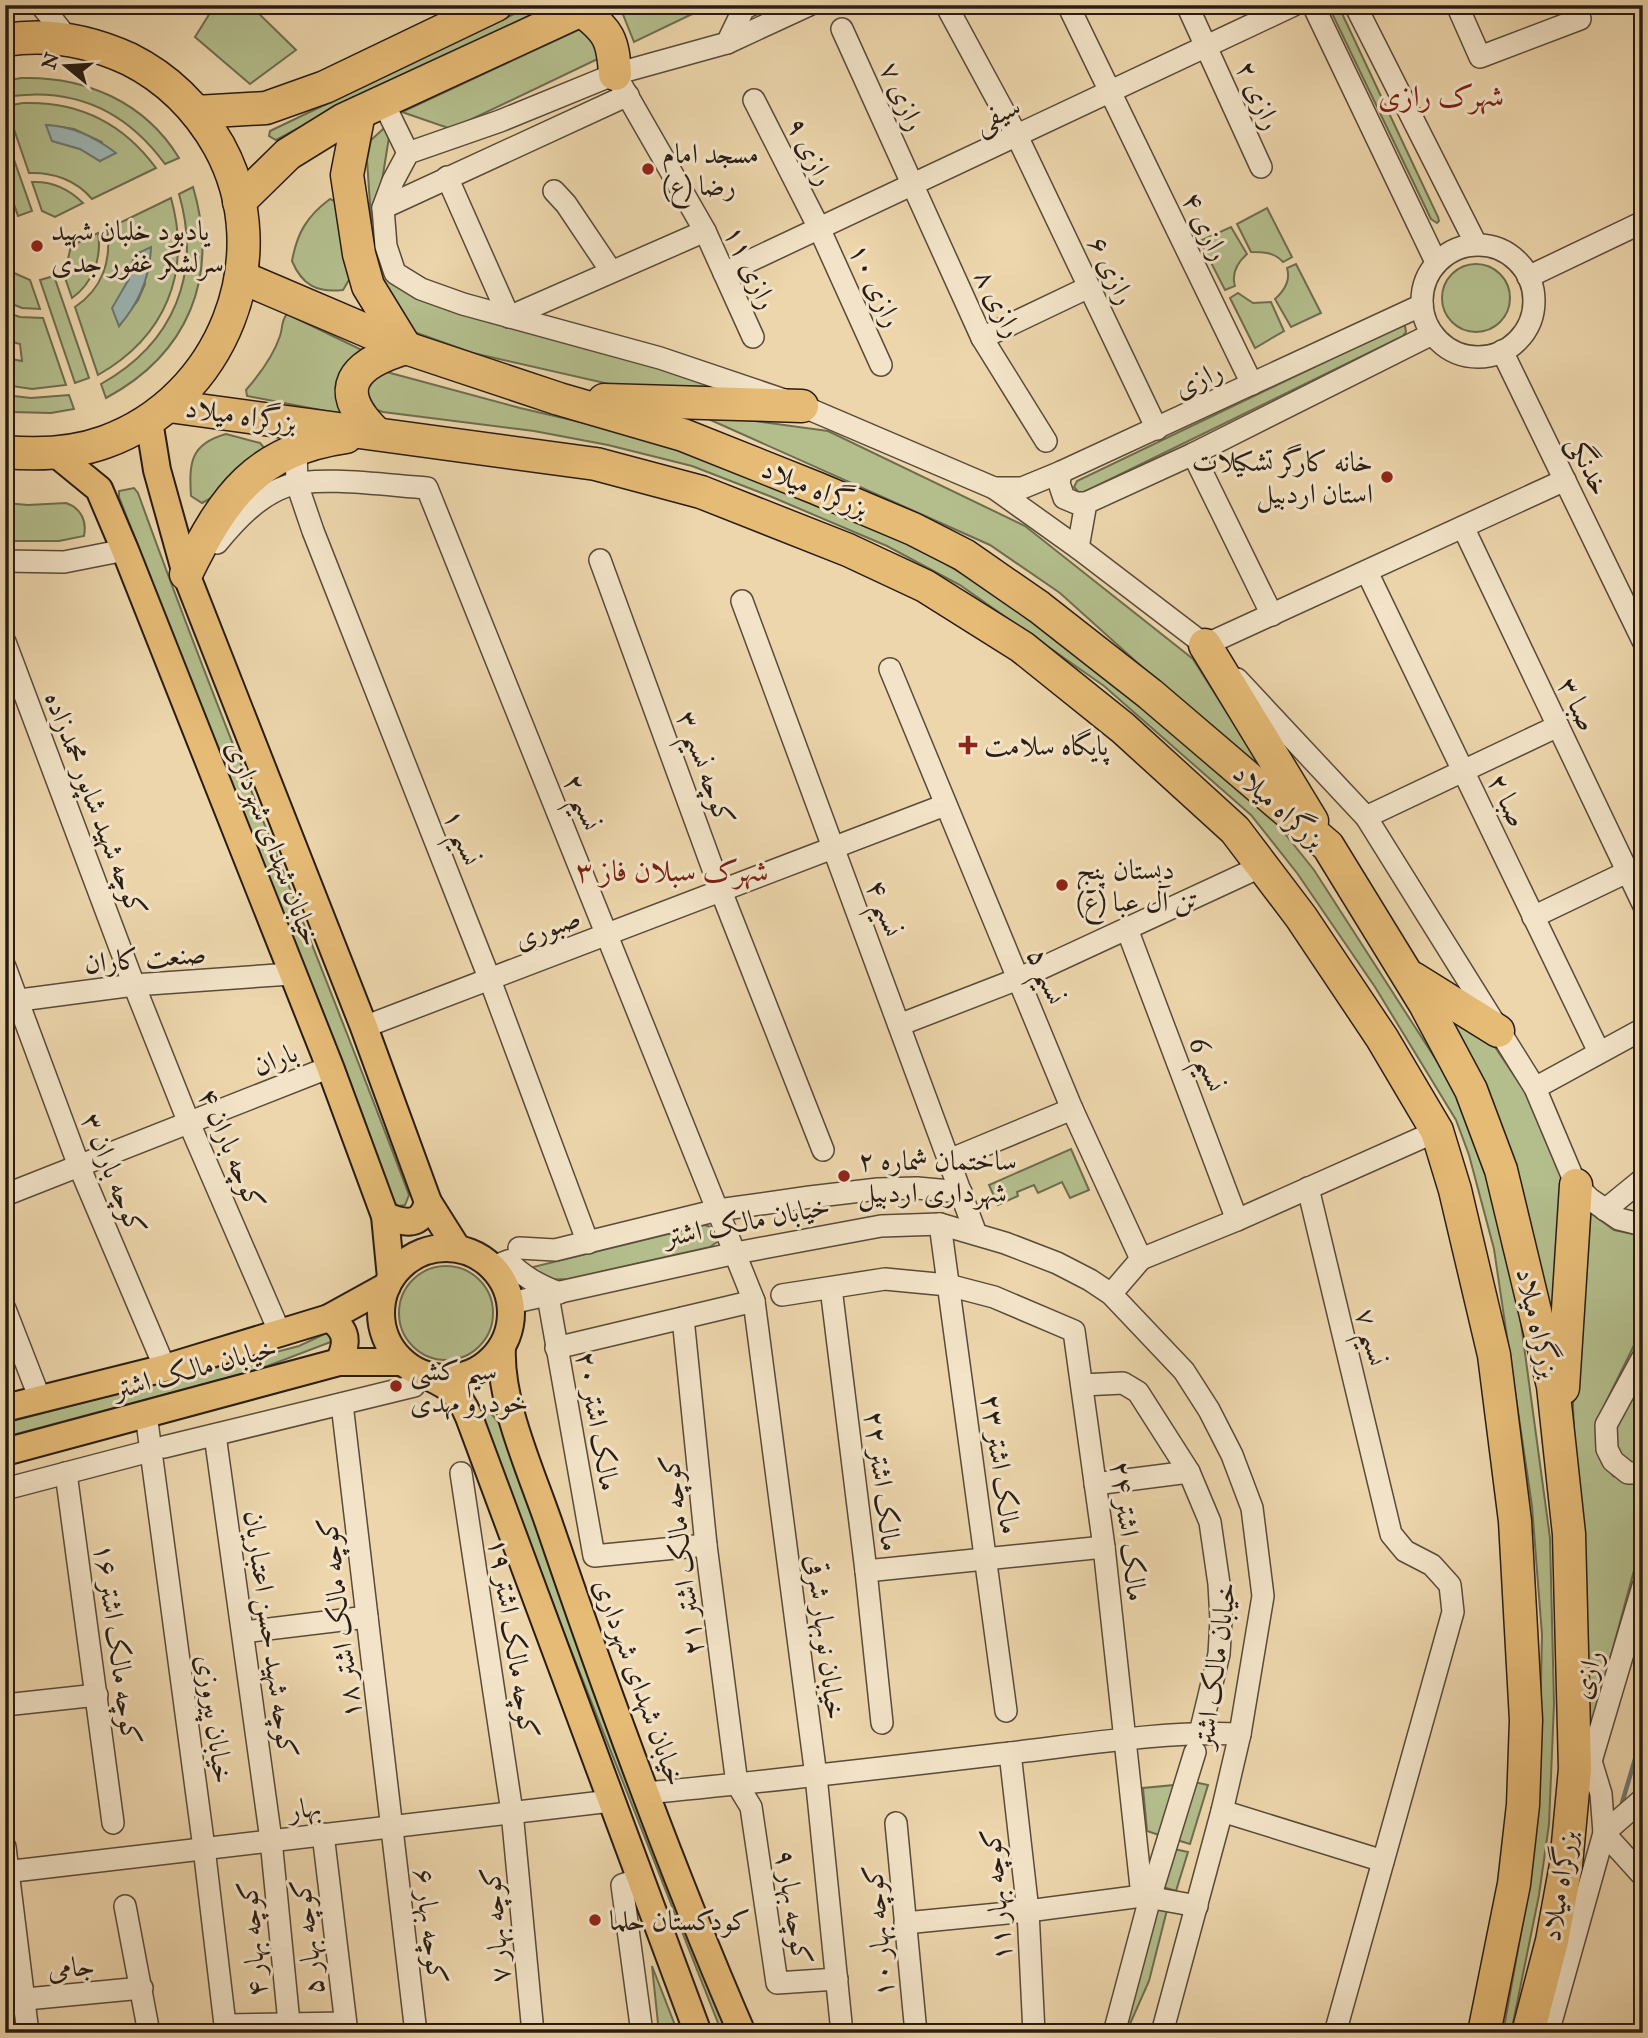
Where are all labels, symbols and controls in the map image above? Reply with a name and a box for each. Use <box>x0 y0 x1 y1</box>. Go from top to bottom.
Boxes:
north arrow <box>32 32 102 102</box>
text: N <box>37 50 64 72</box>
street label: رازی ۲ <box>1228 55 1290 135</box>
street label: رازی ۷ <box>872 56 934 136</box>
district label: شهرک رازی <box>1378 78 1504 115</box>
street label: سیفی <box>968 88 1027 143</box>
street label: رازی ۹ <box>779 111 843 191</box>
place label: مسجد امام رضا (ع) <box>662 136 759 209</box>
marker: مسجد امام رضا (ع) <box>640 161 656 177</box>
street label: رازی ۴ <box>1174 186 1238 266</box>
place label: یادبود خلبان شهید سرلشکر غفور جدی <box>51 213 224 281</box>
street label: رازی ۱۱ <box>716 219 786 315</box>
street label: رازی ۶ <box>1080 230 1144 310</box>
street label: رازی ۱۰ <box>841 237 911 333</box>
marker: یادبود خلبان شهید سرلشکر غفور جدی <box>29 238 45 254</box>
street label: رازی ۸ <box>967 263 1031 343</box>
street label: رازی <box>1168 353 1228 405</box>
street label: بزرگراه میلاد <box>183 389 299 440</box>
street label: خدنگی <box>1559 429 1618 501</box>
place label: خانه کارگر تشکیلات استان اردبیل <box>1192 443 1373 513</box>
street label: بزرگراه میلاد <box>757 450 874 525</box>
marker: خانه کارگر تشکیلات استان اردبیل <box>1379 469 1395 485</box>
street label: صبا ۳ <box>1550 672 1606 736</box>
street label: کوچه شهید شاپور محمدزاده <box>34 686 155 923</box>
street label: کوچه نسیم ۳ <box>660 706 743 834</box>
place label: پایگاه سلامت <box>984 728 1110 766</box>
street label: خیابان شهدای شهرداری <box>218 735 329 951</box>
marker: پایگاه سلامت <box>958 735 978 755</box>
street label: بزرگراه میلاد <box>1226 755 1333 857</box>
street label: صبا ۲ <box>1480 768 1536 832</box>
street label: نسیم ۲ <box>547 769 610 839</box>
street label: نسیم ۱ <box>427 804 490 874</box>
place label: دبستان پنج تن آل عبا (ع) <box>1076 852 1198 925</box>
district label: شهرک سبلان فاز ۳ <box>576 853 768 890</box>
street label: نسیم ۴ <box>849 875 911 945</box>
marker: دبستان پنج تن آل عبا (ع) <box>1054 877 1070 893</box>
street label: صبوری <box>509 899 585 957</box>
street label: صنعت کاران <box>83 935 207 981</box>
street label: نسیم ۵ <box>1010 942 1074 1013</box>
street label: نسیم 6 <box>1172 1032 1234 1100</box>
street label: باران <box>248 1035 302 1083</box>
street label: کوچه باران ۴ <box>189 1083 273 1216</box>
street label: کوچه باران ۳ <box>72 1108 154 1241</box>
place label: ساختمان شماره ۲ شهرداری اردبیل <box>858 1143 1017 1212</box>
marker: ساختمان شماره ۲ شهرداری اردبیل <box>836 1168 852 1184</box>
street label: خیابان مالک اشتر <box>658 1188 833 1255</box>
street label: بزرگراه میلاد <box>1508 1264 1569 1382</box>
street label: نسیم ۷ <box>1338 1305 1396 1372</box>
street label: خیابان مالک اشتر <box>107 1329 281 1407</box>
street label: مالک اشتر ۲۰ <box>569 1348 627 1494</box>
place label: سیم کشی خودرو مهدی <box>410 1353 528 1421</box>
marker: سیم کشی خودرو مهدی <box>388 1378 404 1394</box>
street label: مالک اشتر ۲۳ <box>974 1392 1028 1536</box>
street label: مالک اشتر ۲۲ <box>857 1409 909 1553</box>
street label: کوچه مالک اشتر ۲۱ <box>651 1452 713 1658</box>
street label: مالک اشتر ۲۴ <box>1103 1459 1155 1603</box>
street label: کوچه شهید حسن اعتباریان <box>234 1508 306 1760</box>
street label: کوچه مالک اشتر ۱۸ <box>309 1515 371 1721</box>
street label: کوچه مالک اشتر ۱۹ <box>479 1535 547 1741</box>
street label: کوچه مالک اشتر ۱۶ <box>85 1541 149 1747</box>
street label: خیابان نوبهار شرقی <box>798 1552 853 1722</box>
street label: خیابان شهدای شهرداری <box>585 1574 694 1791</box>
street label: خیابان مالک اشتر <box>1186 1579 1244 1754</box>
street label: رازی <box>1563 1645 1611 1703</box>
street label: خیابان پیروزی <box>186 1652 241 1786</box>
street label: بهار <box>284 1789 323 1829</box>
street label: کوچه بهار ۱۱ <box>973 1827 1021 1963</box>
street label: بزرگراه میلاد <box>1532 1828 1585 1944</box>
street label: کوچه بهار ۹ <box>766 1847 820 1968</box>
street label: کوچه بهار ۱۰ <box>855 1863 903 1999</box>
street label: کوچه بهار ۷ <box>472 1865 520 1985</box>
street label: کوچه بهار ۶ <box>405 1866 455 1986</box>
street label: کوچه بهار ۵ <box>283 1877 333 1997</box>
street label: کوچه بهار ۴ <box>229 1879 277 1999</box>
place label: کودکستان حلما <box>609 1903 750 1938</box>
marker: کودکستان حلما <box>587 1912 603 1928</box>
street label: جامی <box>46 1947 96 1987</box>

